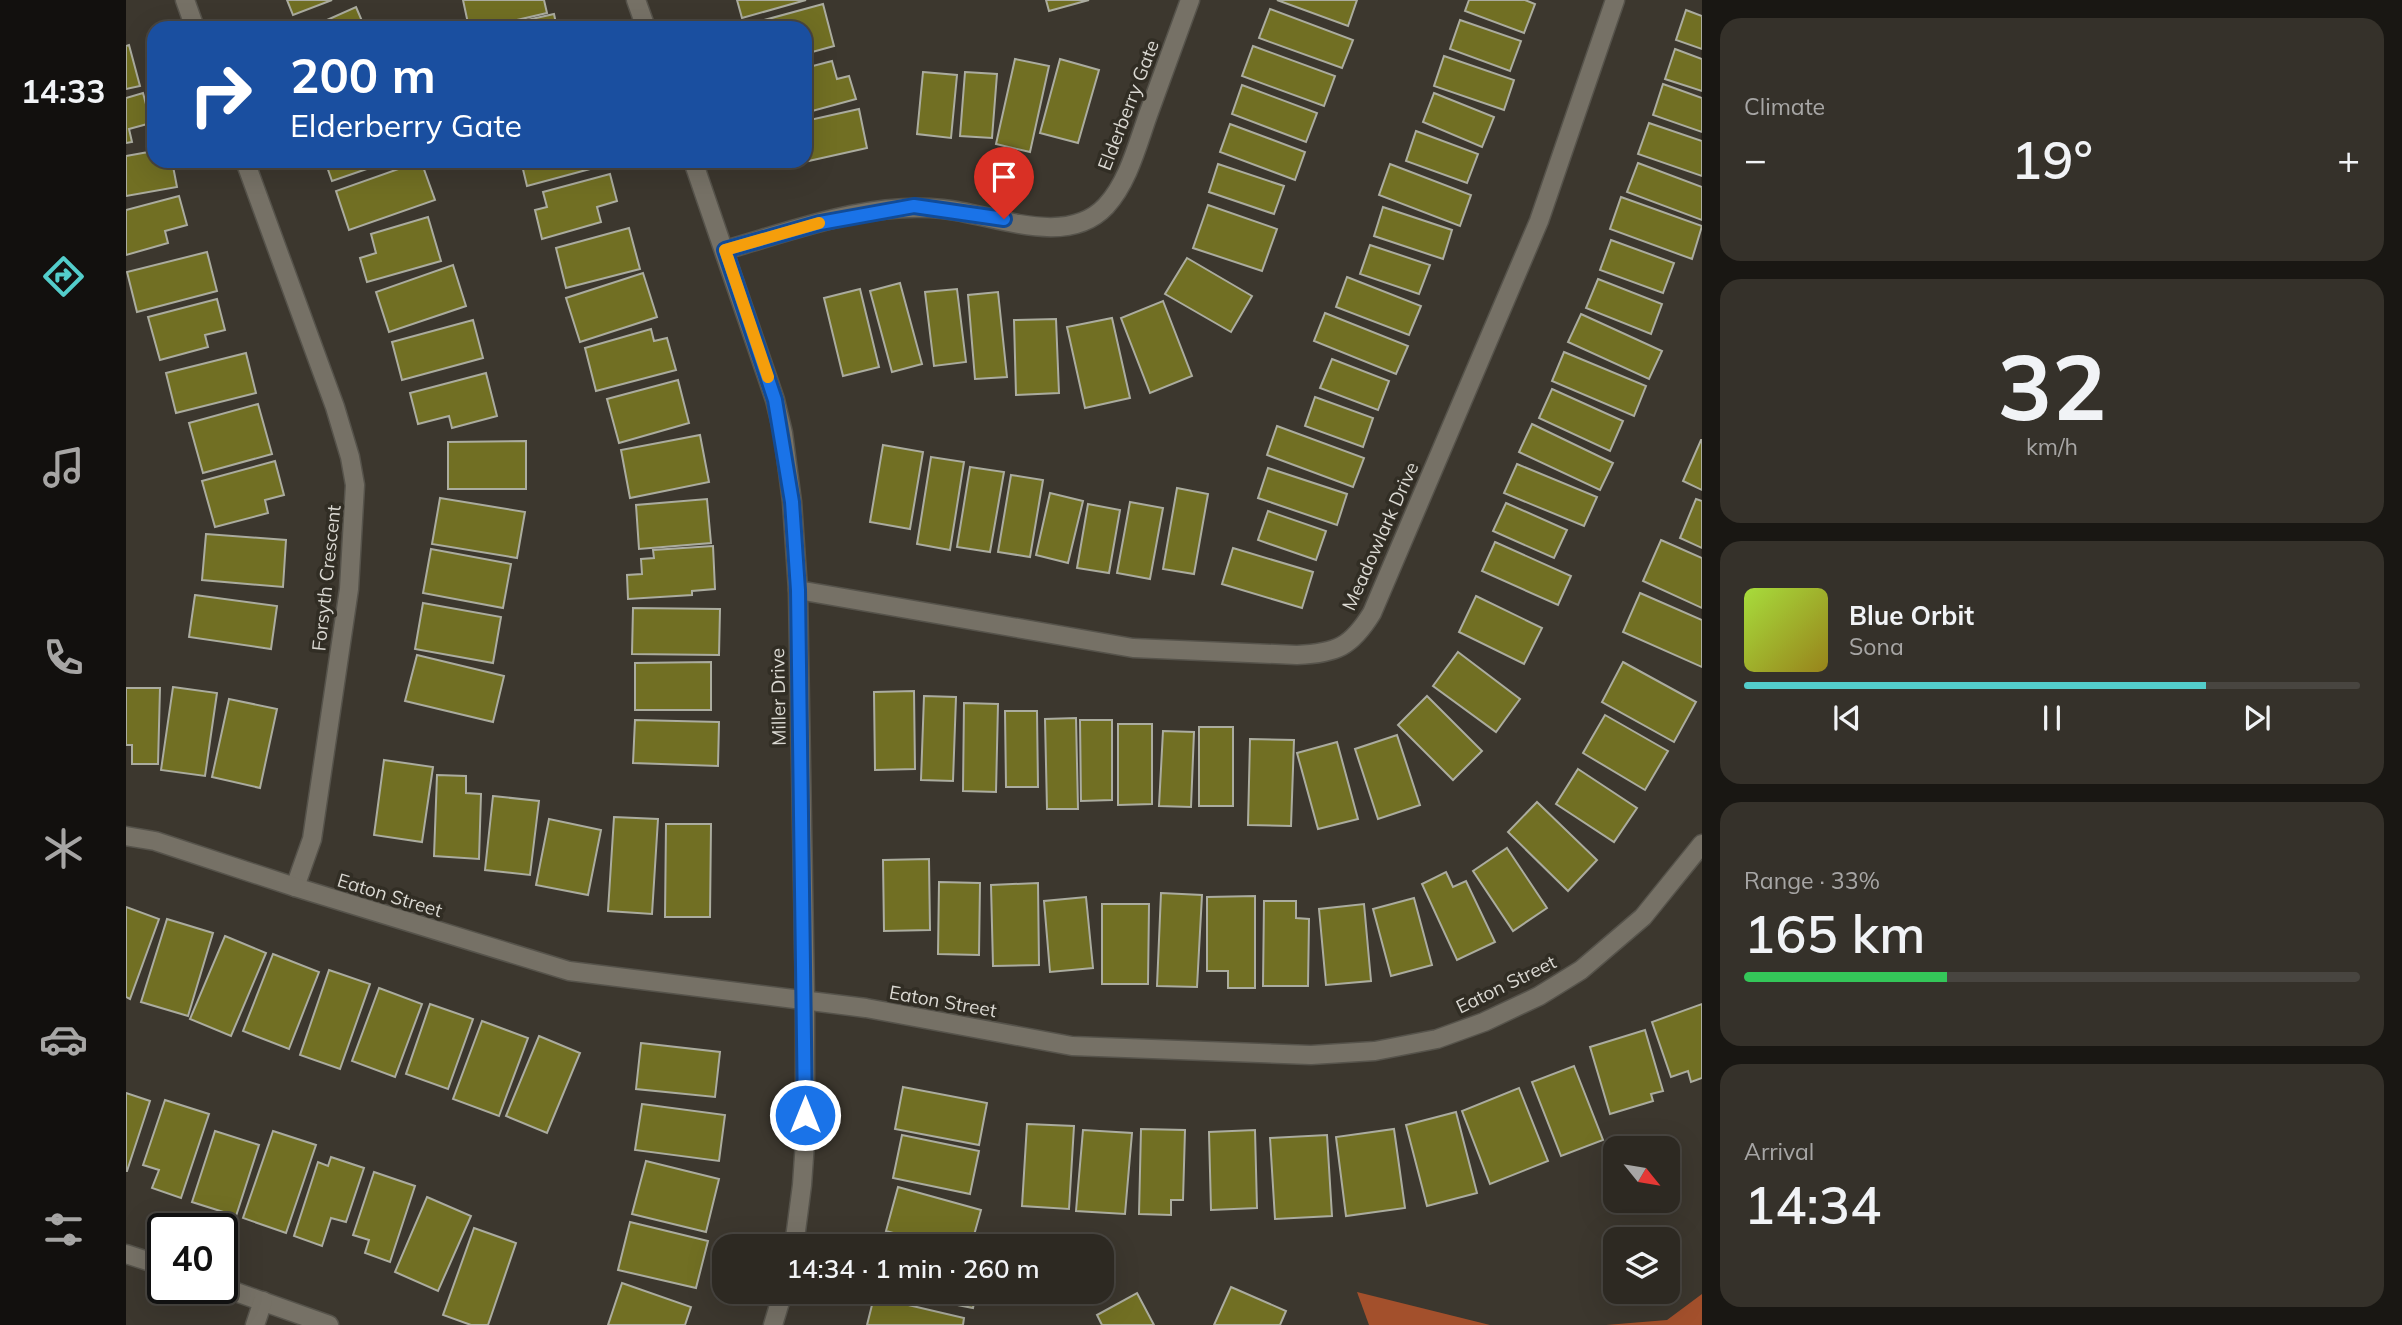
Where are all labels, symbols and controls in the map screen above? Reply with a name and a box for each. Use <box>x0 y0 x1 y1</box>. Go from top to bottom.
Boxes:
street label: Elderberry Gate <box>1092 36 1164 174</box>
text: 200 m <box>290 44 436 105</box>
icon: right <box>175 49 266 140</box>
text: 14:33 <box>21 71 105 111</box>
text: Climate <box>1744 92 1825 121</box>
text: Elderberry Gate <box>290 105 522 145</box>
text: 19° <box>2011 127 2093 192</box>
text: − <box>1744 135 1767 183</box>
text: + <box>2337 135 2360 183</box>
pin <box>974 147 1034 219</box>
icon: arrive <box>985 158 1023 196</box>
icon: directions <box>39 252 88 301</box>
text: 32 <box>1997 329 2107 443</box>
text: km/h <box>2026 432 2078 461</box>
icon: music <box>39 443 88 492</box>
street label: Meadowlark Drive <box>1336 458 1424 614</box>
street label: Forsyth Crescent <box>306 503 346 652</box>
text: Blue Orbit <box>1849 599 1974 632</box>
text: Sona <box>1849 632 1904 661</box>
icon: phone <box>39 633 88 682</box>
street label: Miller Drive <box>765 648 791 746</box>
icon: previous <box>1828 699 1866 737</box>
icon: pause <box>2033 699 2071 737</box>
icon: next <box>2238 699 2276 737</box>
icon: climate <box>39 824 88 873</box>
text: Range · 33% <box>1744 866 1880 895</box>
street label: Eaton Street <box>335 868 446 922</box>
text: 165 km <box>1744 901 1925 966</box>
street label: Eaton Street <box>1452 949 1560 1019</box>
street label: Eaton Street <box>888 980 999 1022</box>
icon: car <box>39 1015 88 1064</box>
position arrow <box>768 1078 842 1152</box>
north arrow <box>1603 1136 1680 1213</box>
map controls <box>1603 1136 1680 1304</box>
text: Arrival <box>1744 1137 1814 1166</box>
text: 14:34 <box>1744 1172 1881 1237</box>
icon: filters <box>39 1205 88 1254</box>
speed limit sign: 40 <box>147 1213 238 1304</box>
button: layers <box>1603 1227 1680 1304</box>
text: 14:34 · 1 min · 260 m <box>786 1252 1040 1285</box>

